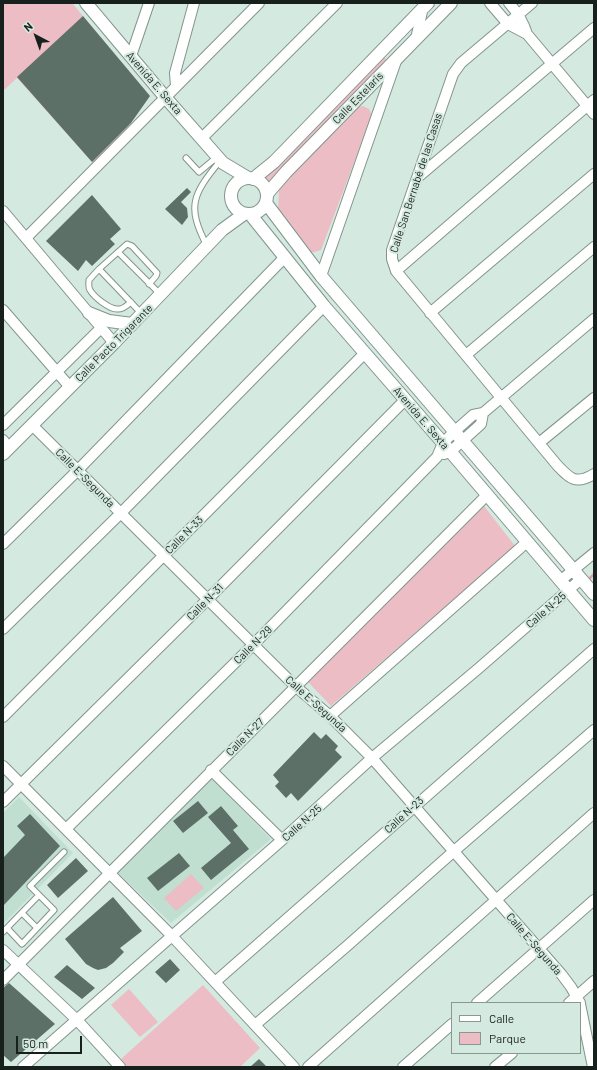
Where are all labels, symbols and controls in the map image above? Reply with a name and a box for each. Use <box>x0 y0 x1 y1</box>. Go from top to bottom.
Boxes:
north arrow <box>16 16 56 56</box>
text: N <box>21 19 35 34</box>
street label: Avenida E. Sexta <box>123 49 185 117</box>
street label: Calle Estelaris <box>330 69 386 127</box>
street label: Calle San Bernabé de las Casas <box>387 112 445 254</box>
street label: Calle Pacto Trigarante <box>72 301 156 385</box>
street label: Avenida E. Sexta <box>390 384 452 452</box>
street label: Calle E-Segunda <box>53 446 117 510</box>
street label: Calle N-33 <box>162 513 206 557</box>
street label: Calle N-31 <box>184 581 226 623</box>
street label: Calle N-25 <box>523 589 569 631</box>
street label: Calle N-29 <box>231 623 275 667</box>
street label: Calle E-Segunda <box>283 673 349 735</box>
street label: Calle N-27 <box>223 715 267 759</box>
street label: Calle N-23 <box>382 794 426 836</box>
street label: Calle N-25 <box>280 802 324 844</box>
street label: Calle E-Segunda <box>503 910 565 978</box>
legend <box>451 1002 581 1054</box>
text: Calle <box>489 1011 514 1025</box>
scale bar <box>18 1028 84 1054</box>
text: Parque <box>489 1031 526 1045</box>
text: 50 m <box>23 1036 48 1050</box>

